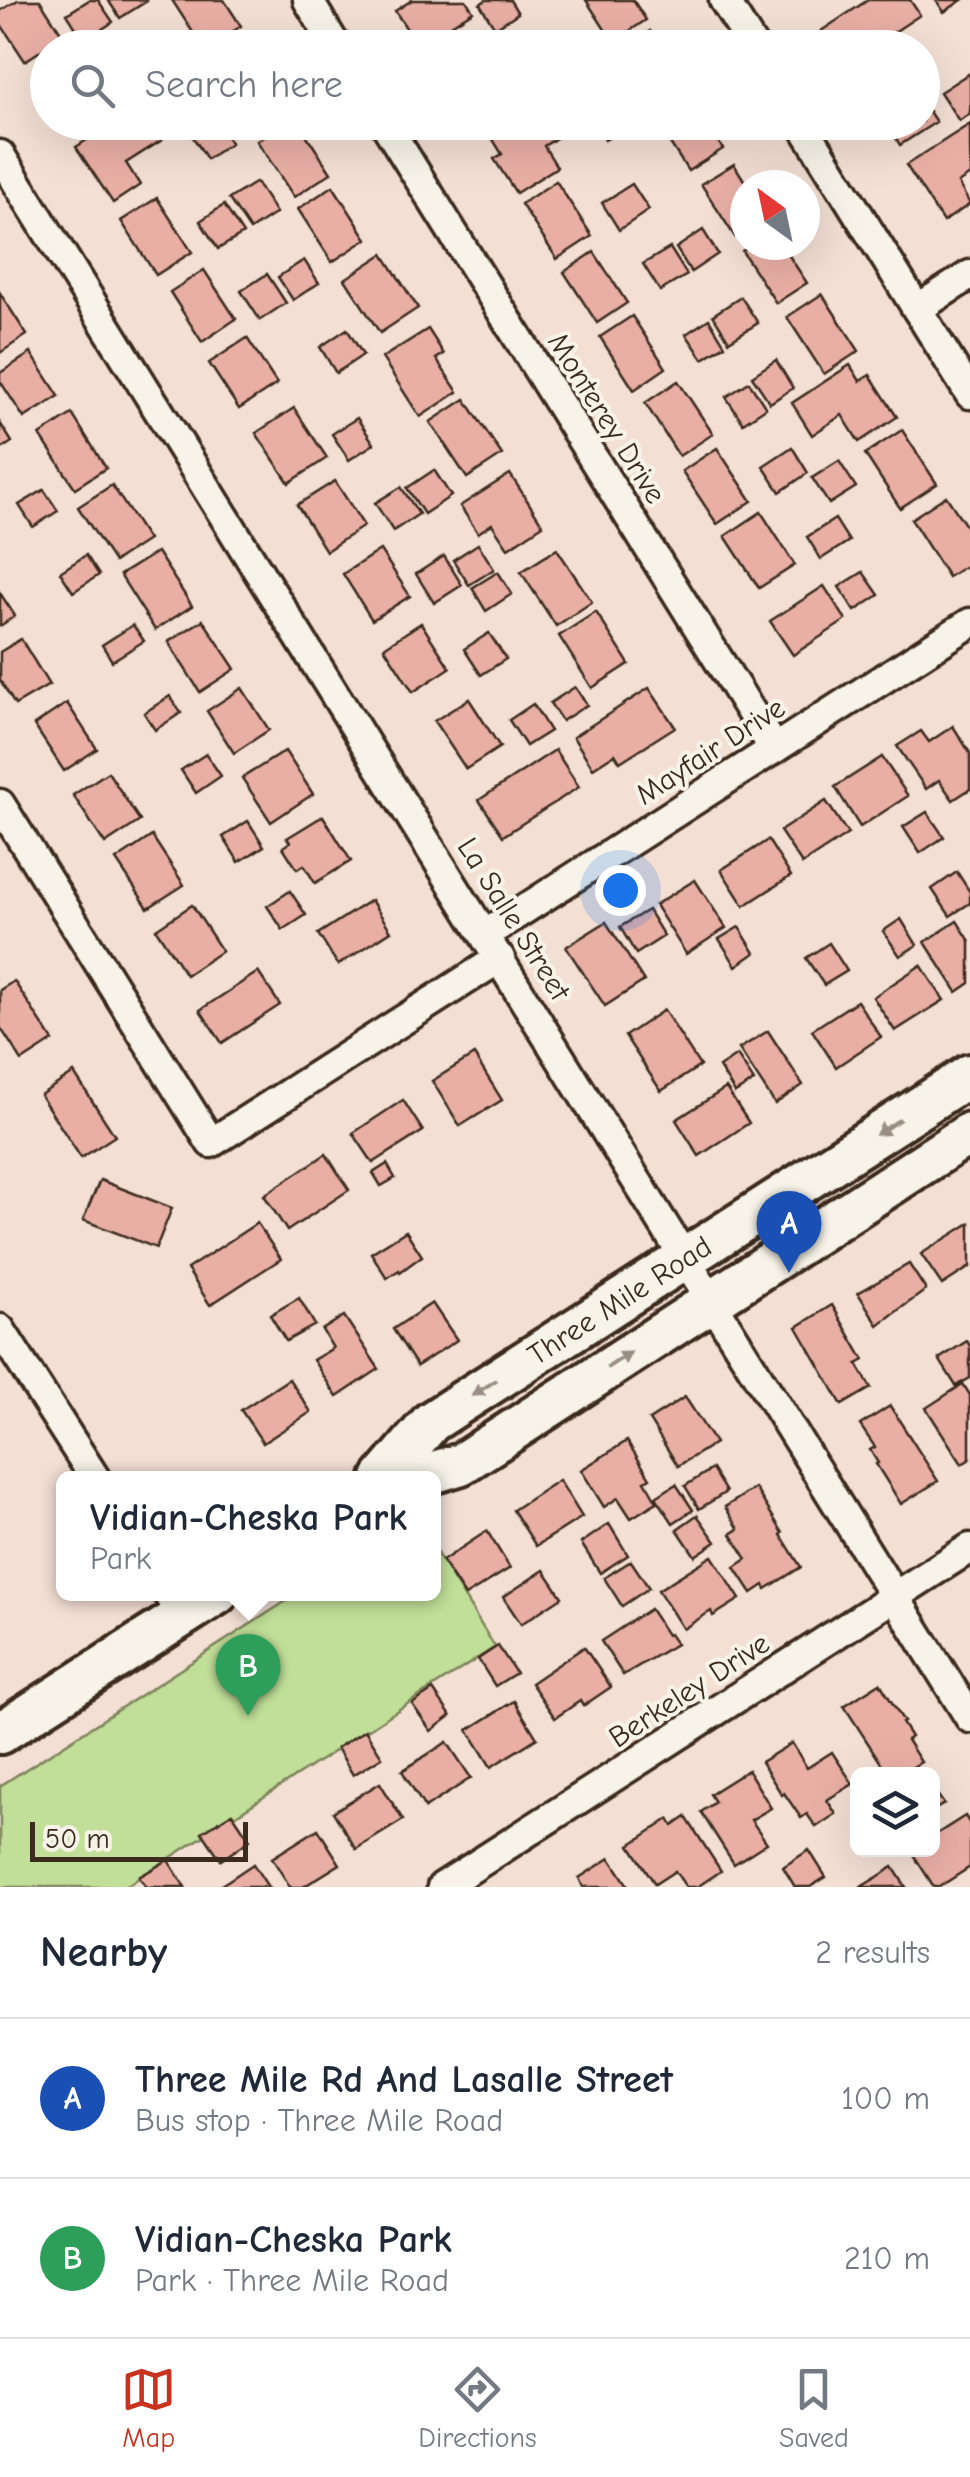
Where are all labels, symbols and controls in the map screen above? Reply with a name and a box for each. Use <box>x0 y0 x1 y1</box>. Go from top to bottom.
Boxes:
search box <box>30 30 940 140</box>
icon: search <box>65 58 120 113</box>
text: Search here <box>145 63 343 107</box>
north arrow <box>730 170 820 260</box>
street label: Monterey Drive <box>540 326 673 510</box>
street label: Mayfair Drive <box>629 690 791 813</box>
street label: La Salle Street <box>450 831 578 1008</box>
your location <box>595 865 646 916</box>
one-way arrow <box>874 1118 902 1136</box>
pin: A <box>756 1190 822 1273</box>
street label: Three Mile Road <box>521 1229 718 1373</box>
one-way arrow <box>605 1351 633 1370</box>
one-way arrow <box>470 1378 498 1396</box>
popup <box>56 1471 441 1601</box>
text: Vidian-Cheska Park <box>90 1496 407 1540</box>
text: Park <box>90 1540 151 1577</box>
street label: Berkeley Drive <box>603 1626 776 1755</box>
pin: B <box>216 1634 280 1716</box>
map controls <box>850 1767 940 1857</box>
button: layers <box>850 1767 940 1857</box>
scale bar <box>30 1817 248 1862</box>
text: 50 m <box>45 1823 110 1855</box>
text: Nearby <box>40 1928 167 1977</box>
text: 2 results <box>815 1934 930 1971</box>
text: Three Mile Rd And Lasalle Street <box>135 2058 673 2102</box>
text: A <box>64 2080 81 2117</box>
text: 100 m <box>841 2080 930 2117</box>
text: Bus stop · Three Mile Road <box>135 2102 503 2139</box>
text: Vidian-Cheska Park <box>135 2218 452 2262</box>
text: B <box>63 2240 82 2277</box>
text: 210 m <box>844 2240 930 2277</box>
text: Park · Three Mile Road <box>135 2262 449 2299</box>
tab: Map <box>121 2362 176 2454</box>
tab: Directions <box>418 2362 537 2454</box>
tab: Saved <box>779 2362 849 2454</box>

